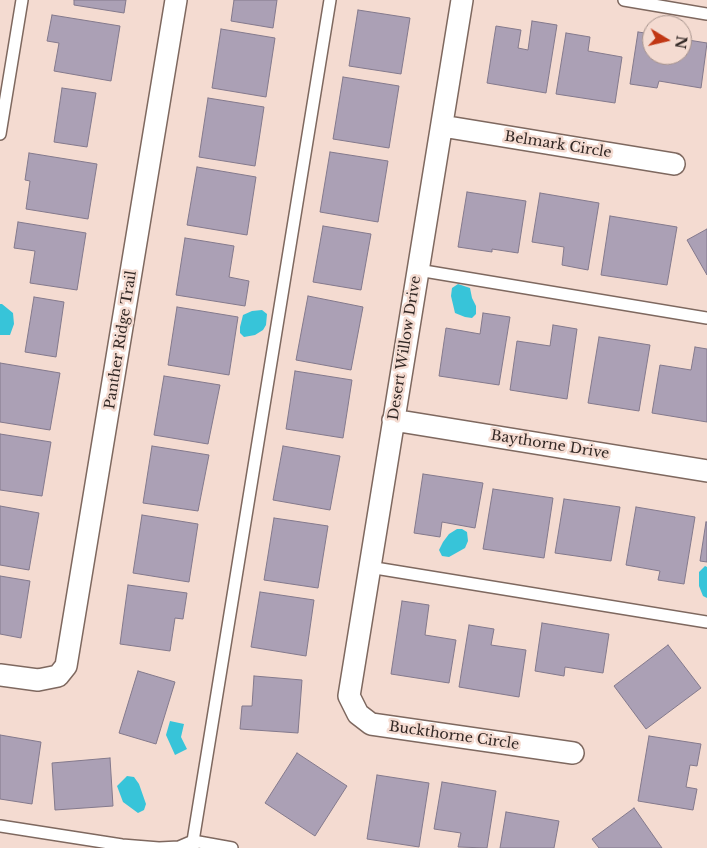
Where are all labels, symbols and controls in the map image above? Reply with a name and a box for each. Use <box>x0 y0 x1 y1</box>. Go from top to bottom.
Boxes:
north arrow <box>642 15 692 65</box>
text: N <box>671 34 691 50</box>
street label: Belmark Circle <box>503 128 613 162</box>
street label: Panther Ridge Trail <box>102 269 140 411</box>
street label: Desert Willow Drive <box>385 275 425 421</box>
street label: Baythorne Drive <box>490 427 610 463</box>
street label: Buckthorne Circle <box>388 719 520 753</box>

